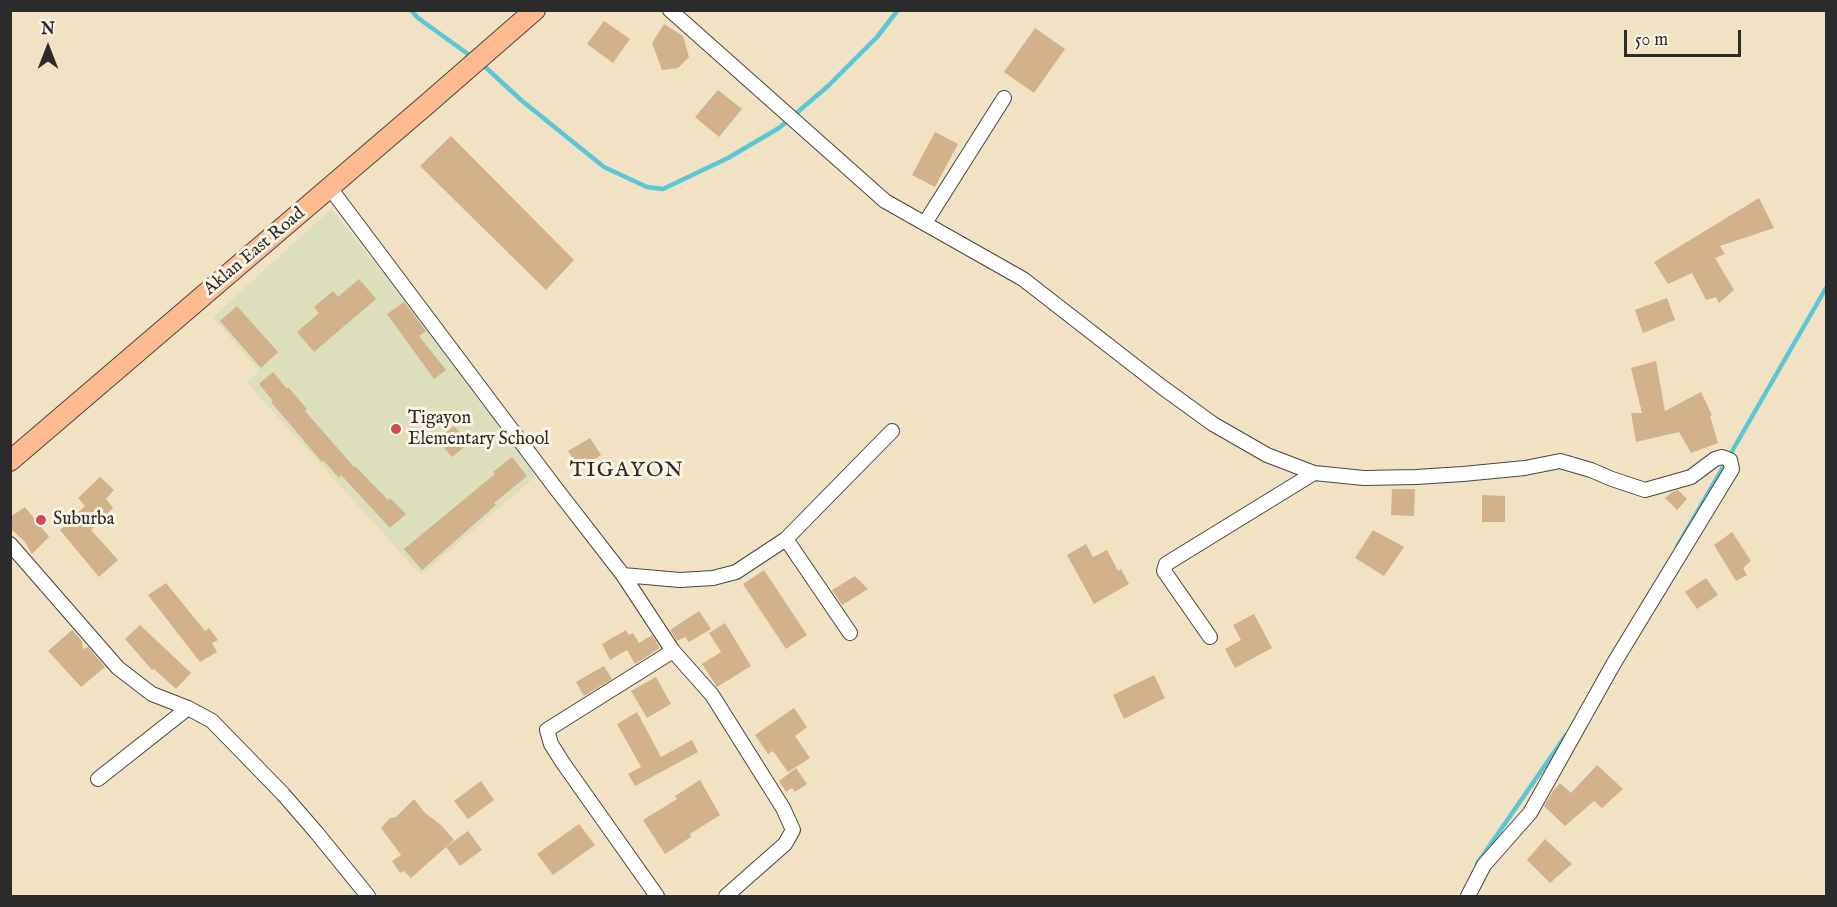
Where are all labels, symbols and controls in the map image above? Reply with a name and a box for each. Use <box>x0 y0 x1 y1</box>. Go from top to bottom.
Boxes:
north arrow <box>18 18 78 78</box>
scale bar <box>1627 18 1744 56</box>
text: N <box>41 20 55 40</box>
text: 50 m <box>1635 29 1668 52</box>
street label: Aklan East Road <box>200 203 310 301</box>
place label: Tigayon Elementary School <box>408 408 549 450</box>
marker: Tigayon Elementary School <box>389 422 403 436</box>
district label: TIGAYON <box>570 459 684 485</box>
place label: Suburba <box>53 509 114 531</box>
marker: Suburba <box>34 513 48 527</box>

